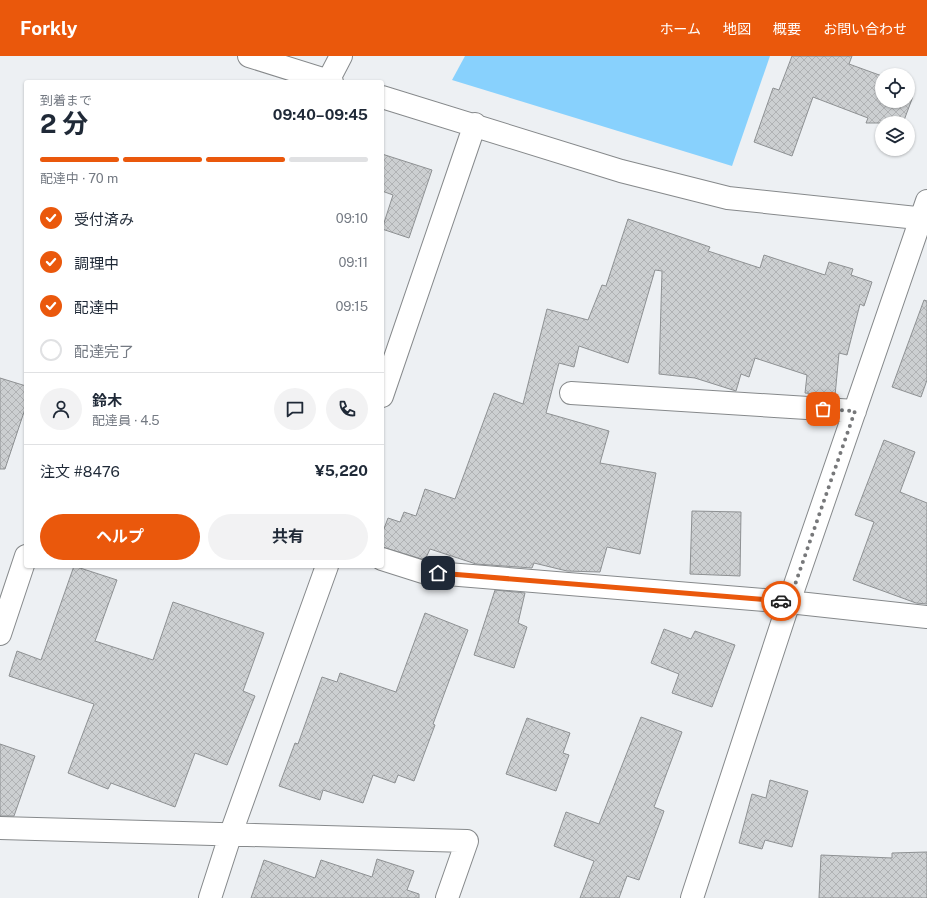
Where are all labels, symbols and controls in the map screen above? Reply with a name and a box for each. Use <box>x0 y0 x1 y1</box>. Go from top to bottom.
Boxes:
text: Forkly <box>20 17 78 39</box>
text: ホーム <box>659 21 701 37</box>
text: 地図 <box>723 21 751 37</box>
text: 概要 <box>773 21 801 37</box>
text: お問い合わせ <box>823 21 907 37</box>
map controls <box>875 68 915 156</box>
button: locate <box>875 68 915 108</box>
text: 到着まで <box>40 93 92 108</box>
text: 09:40–09:45 <box>273 106 368 123</box>
text: 2 分 <box>40 108 88 139</box>
button: layers <box>875 116 915 156</box>
text: 配達中 · 70 m <box>40 171 118 186</box>
icon: check <box>40 207 62 229</box>
text: 受付済み <box>74 211 134 228</box>
text: 09:10 <box>336 211 368 226</box>
icon: check <box>40 251 62 273</box>
text: 調理中 <box>74 255 119 272</box>
text: 09:11 <box>338 255 368 270</box>
icon: check <box>40 295 62 317</box>
text: 配達中 <box>74 299 119 316</box>
text: 09:15 <box>335 299 368 314</box>
text: 配達完了 <box>74 343 134 360</box>
button: person <box>40 388 82 430</box>
button: chat <box>274 388 316 430</box>
button: phone <box>326 388 368 430</box>
text: 鈴木 <box>92 392 122 409</box>
pin <box>806 392 840 426</box>
icon: bag <box>812 398 834 420</box>
text: 配達員 · 4.5 <box>92 413 160 428</box>
text: ¥5,220 <box>315 462 368 479</box>
text: 注文 #8476 <box>40 463 120 480</box>
button: ヘルプ <box>40 514 200 560</box>
button: 共有 <box>208 514 368 560</box>
pin <box>421 556 455 590</box>
icon: home <box>427 562 449 584</box>
courier <box>761 581 801 621</box>
icon: car <box>770 590 792 612</box>

